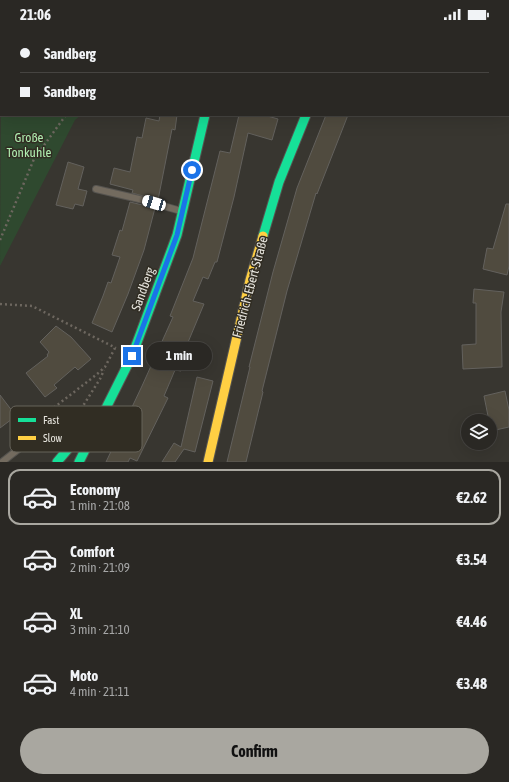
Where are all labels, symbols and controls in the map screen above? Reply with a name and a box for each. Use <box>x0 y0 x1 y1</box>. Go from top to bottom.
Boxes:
text: 21:06 <box>20 6 51 23</box>
text: Sandberg <box>44 45 96 62</box>
text: Sandberg <box>44 83 96 100</box>
park label: Große Tonkuhle <box>7 130 52 160</box>
route start <box>183 161 201 179</box>
car <box>141 194 167 212</box>
street label: Friedrich-Ebert-Straße <box>229 235 271 339</box>
street label: Sandberg <box>128 265 158 313</box>
callout: 1 min <box>146 342 212 370</box>
route end <box>123 347 141 365</box>
text: 1 min <box>166 348 192 363</box>
legend <box>10 406 142 452</box>
text: Fast <box>43 414 59 426</box>
map controls <box>461 414 497 450</box>
button: layers <box>461 414 497 450</box>
text: Slow <box>43 432 62 444</box>
icon: car <box>22 479 58 515</box>
text: Economy <box>70 481 120 498</box>
text: €2.62 <box>456 489 487 506</box>
text: 1 min · 21:08 <box>70 498 130 513</box>
icon: car <box>22 541 58 577</box>
text: Comfort <box>70 543 114 560</box>
text: €3.54 <box>456 551 487 568</box>
text: 2 min · 21:09 <box>70 560 130 575</box>
icon: car <box>22 603 58 639</box>
text: XL <box>70 605 83 622</box>
text: €4.46 <box>456 613 487 630</box>
text: 3 min · 21:10 <box>70 622 130 637</box>
icon: car <box>22 665 58 701</box>
text: Moto <box>70 667 98 684</box>
text: €3.48 <box>456 675 487 692</box>
text: 4 min · 21:11 <box>70 684 130 699</box>
button: Confirm <box>20 728 489 774</box>

